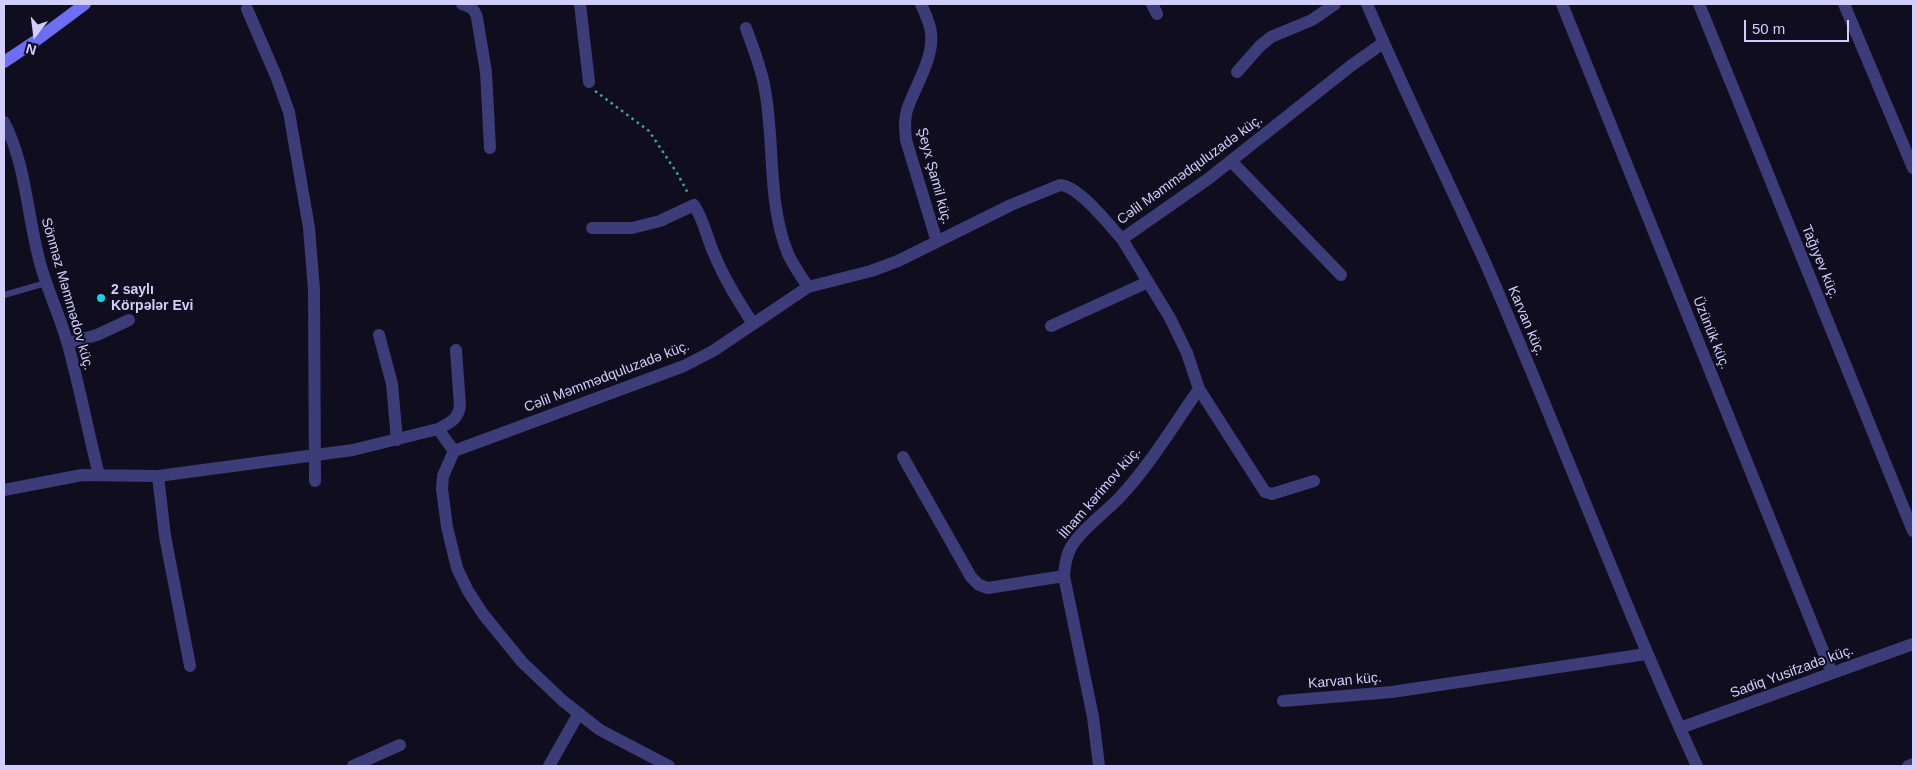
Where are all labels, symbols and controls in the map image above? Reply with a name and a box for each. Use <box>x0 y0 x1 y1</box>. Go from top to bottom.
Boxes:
north arrow <box>10 10 60 60</box>
scale bar <box>1747 10 1852 42</box>
text: 50 m <box>1752 20 1785 37</box>
text: N <box>24 40 38 59</box>
street label: Cəlil Məmmədquluzadə küç. <box>1114 112 1266 228</box>
street label: Şeyx Şamil küç. <box>913 126 955 226</box>
street label: Sönməz Məmmədov küç. <box>37 216 97 372</box>
street label: Tağıyev küç. <box>1798 223 1842 301</box>
place label: 2 saylı Körpələr Evi <box>111 282 193 314</box>
street label: Karvan küç. <box>1504 284 1548 358</box>
marker: 2 saylı Körpələr Evi <box>95 292 107 304</box>
street label: Üzünük küç. <box>1689 294 1733 372</box>
street label: Cəlil Məmmədquluzadə küç. <box>522 338 692 416</box>
street label: İlham kərimov küç. <box>1055 443 1145 543</box>
street label: Sadiq Yusifzadə küç. <box>1728 642 1856 702</box>
street label: Karvan küç. <box>1307 669 1383 693</box>

